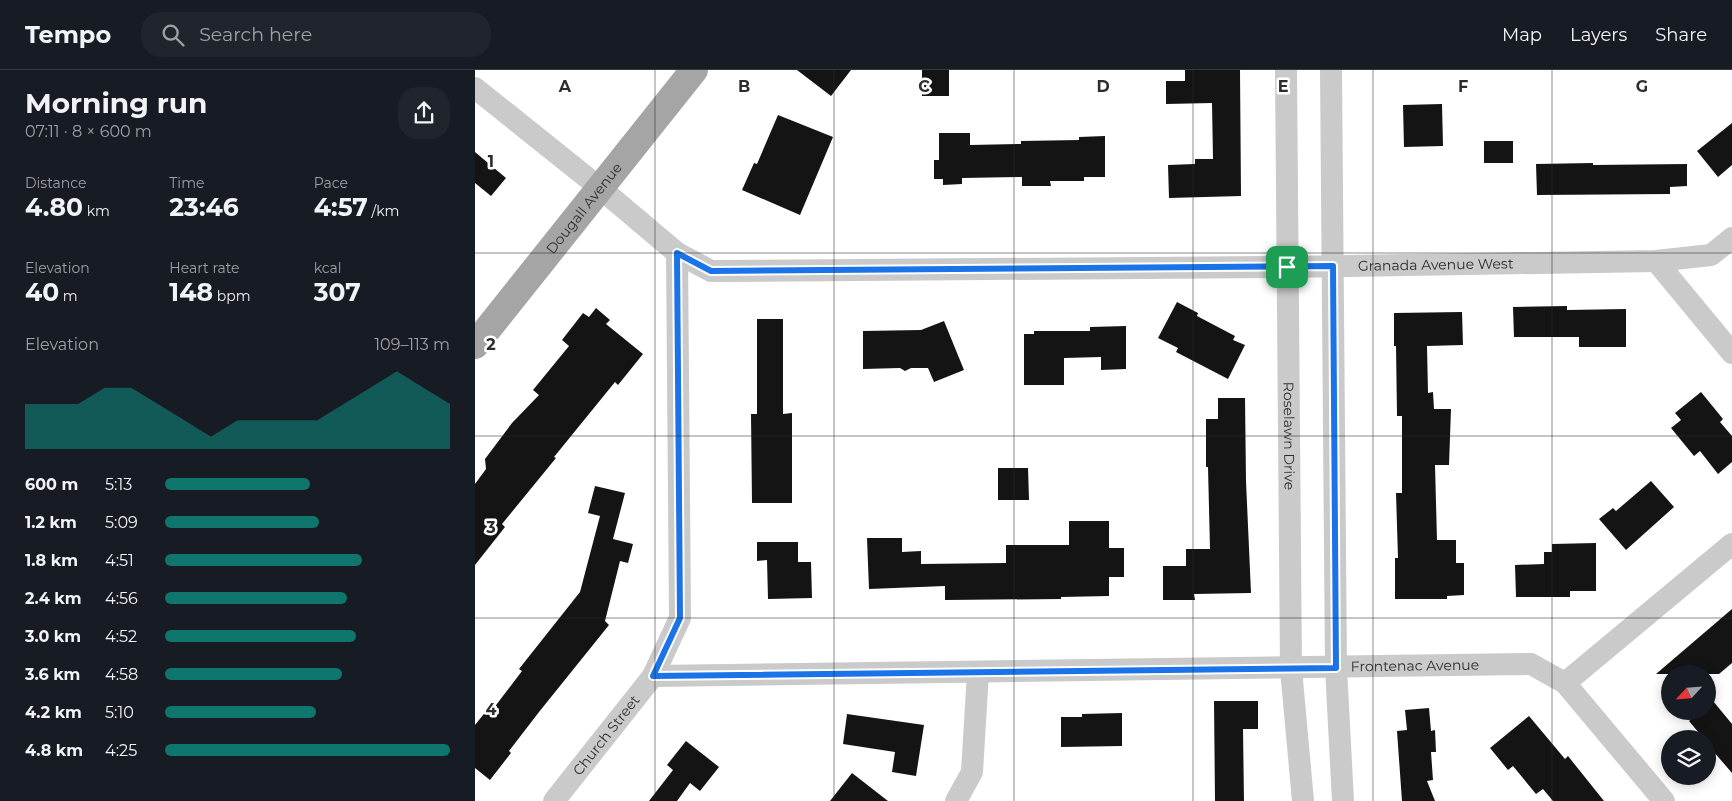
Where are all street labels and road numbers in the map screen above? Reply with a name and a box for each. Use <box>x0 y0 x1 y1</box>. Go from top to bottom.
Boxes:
street label: Dougall Avenue <box>542 159 626 257</box>
street label: Granada Avenue West <box>1358 254 1514 275</box>
street label: Roselawn Drive <box>1280 382 1299 490</box>
street label: Frontenac Avenue <box>1351 656 1479 675</box>
street label: Church Street <box>569 691 644 779</box>

